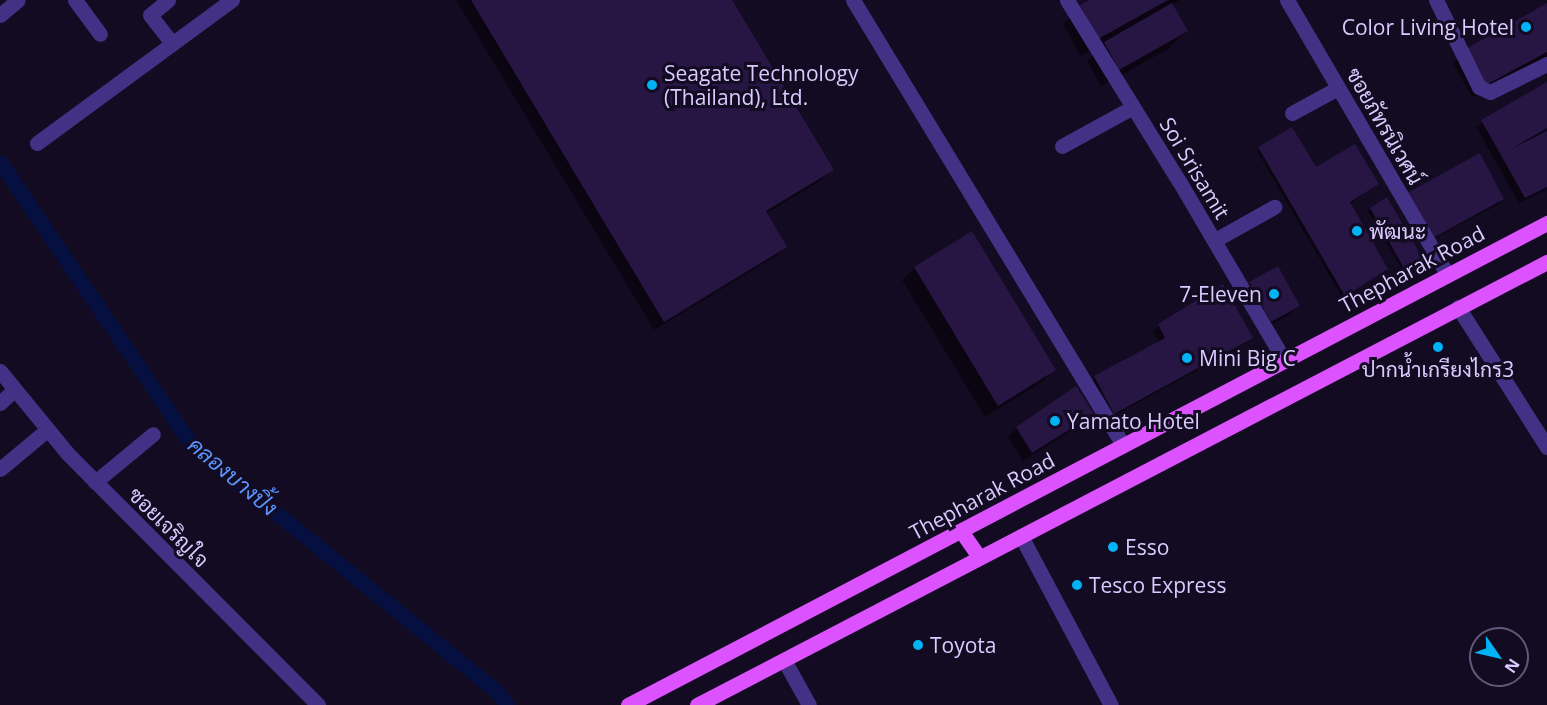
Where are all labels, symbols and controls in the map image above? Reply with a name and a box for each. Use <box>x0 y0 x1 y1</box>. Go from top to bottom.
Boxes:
place label: Color Living Hotel <box>1342 14 1514 40</box>
marker: Color Living Hotel <box>1519 20 1533 34</box>
place label: Seagate Technology (Thailand), Ltd. <box>664 60 858 110</box>
street label: ซอยภัทรนิเวศน์ <box>1341 63 1429 189</box>
marker: Seagate Technology (Thailand), Ltd. <box>645 78 659 92</box>
street label: Soi Srisamit <box>1155 113 1235 223</box>
place label: พัฒนะ <box>1369 218 1426 244</box>
street label: Thepharak Road <box>1335 220 1489 318</box>
marker: พัฒนะ <box>1350 224 1364 238</box>
place label: 7-Eleven <box>1179 281 1262 307</box>
marker: 7-Eleven <box>1267 287 1281 301</box>
marker: ปากน้ำเกรียงไกร3 <box>1431 340 1445 354</box>
place label: Mini Big C <box>1199 345 1296 371</box>
marker: Mini Big C <box>1180 351 1194 365</box>
place label: ปากน้ำเกรียงไกร3 <box>1362 356 1514 382</box>
place label: Yamato Hotel <box>1067 408 1200 434</box>
marker: Yamato Hotel <box>1048 414 1062 428</box>
water label: คลองบางปิ้ง <box>183 431 283 521</box>
street label: Thepharak Road <box>905 447 1059 545</box>
street label: ซอยเจริญใจ <box>124 482 214 572</box>
place label: Esso <box>1125 534 1169 560</box>
marker: Esso <box>1106 540 1120 554</box>
place label: Tesco Express <box>1089 572 1226 598</box>
marker: Tesco Express <box>1070 578 1084 592</box>
north arrow <box>1469 627 1529 687</box>
place label: Toyota <box>930 632 997 658</box>
marker: Toyota <box>911 638 925 652</box>
text: N <box>1500 654 1525 677</box>

